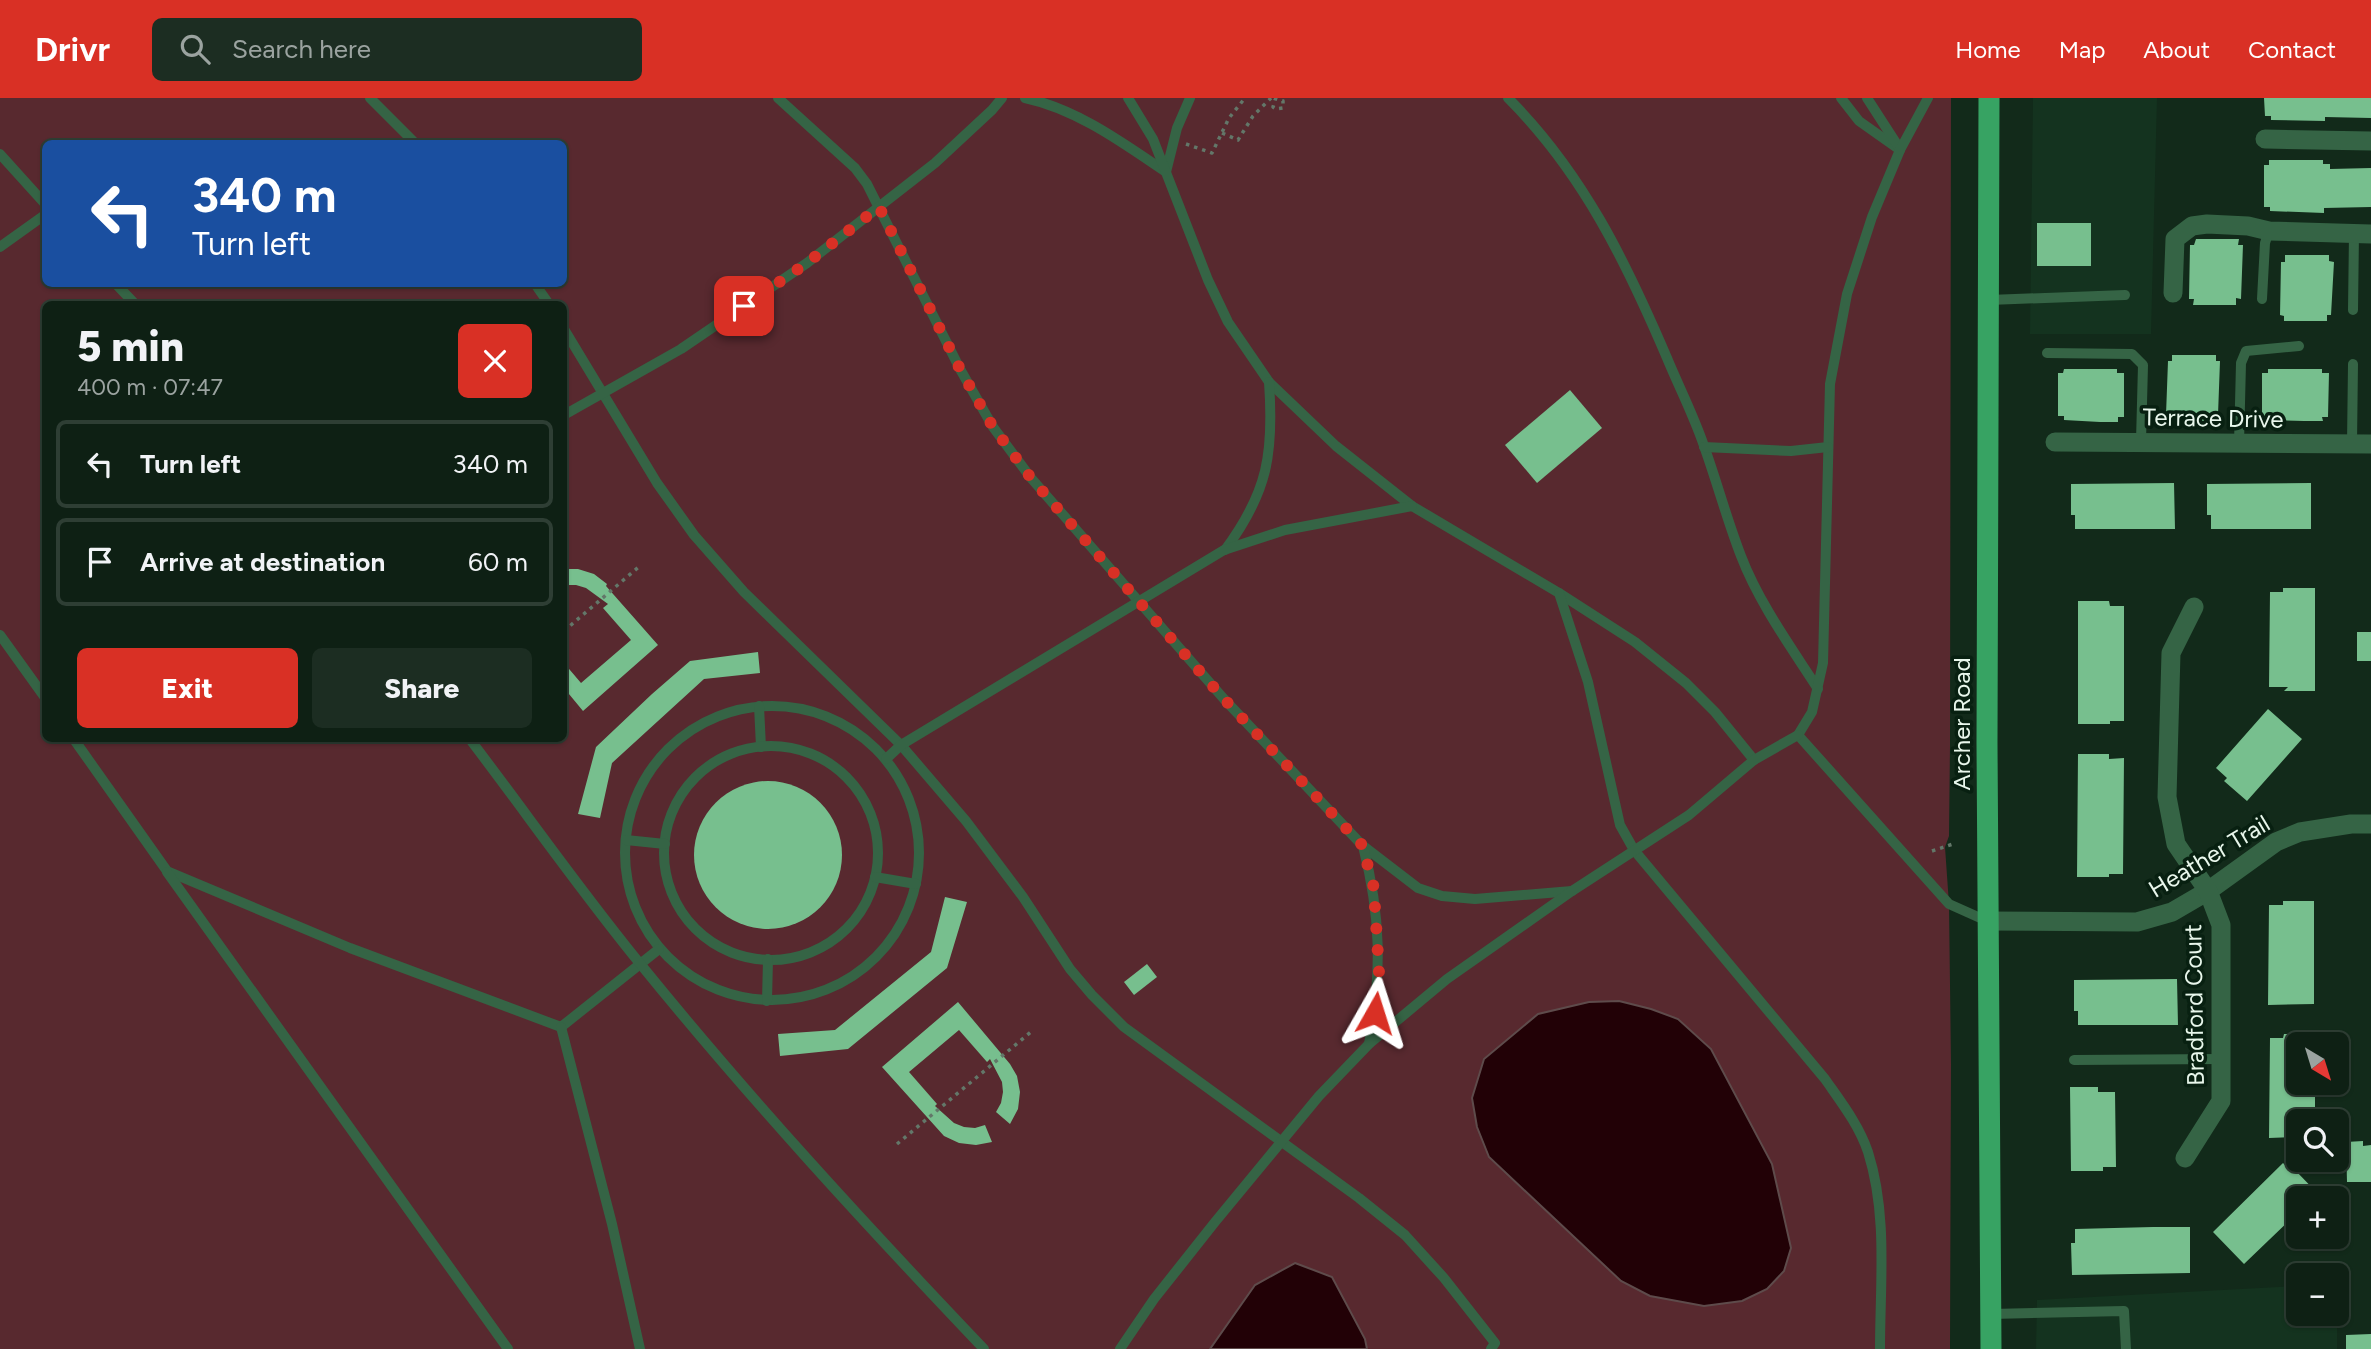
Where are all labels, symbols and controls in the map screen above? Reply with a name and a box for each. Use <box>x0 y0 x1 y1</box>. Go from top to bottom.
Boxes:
search box <box>152 18 642 81</box>
text: Drivr <box>35 30 110 69</box>
icon: search <box>176 30 214 68</box>
text: Search here <box>232 33 371 65</box>
text: Home <box>1955 35 2021 64</box>
text: Map <box>2059 35 2105 64</box>
text: About <box>2143 35 2210 64</box>
text: Contact <box>2248 35 2336 64</box>
text: 340 m <box>192 165 336 224</box>
icon: left <box>77 168 168 259</box>
text: Turn left <box>192 225 311 263</box>
pin <box>714 276 774 336</box>
icon: arrive <box>725 287 763 325</box>
text: 5 min <box>77 321 184 372</box>
button: close <box>458 324 532 398</box>
text: 400 m · 07:47 <box>77 373 223 401</box>
street label: Terrace Drive <box>2142 402 2284 434</box>
icon: left <box>81 445 119 483</box>
text: Turn left <box>140 448 241 480</box>
text: 340 m <box>452 448 528 480</box>
icon: arrive <box>81 543 119 581</box>
text: Arrive at destination <box>140 546 385 578</box>
text: 60 m <box>468 546 528 578</box>
button: Exit <box>77 648 298 728</box>
button: Share <box>312 648 532 728</box>
street label: Archer Road <box>1947 657 1976 791</box>
street label: Heather Trail <box>2143 808 2275 904</box>
street label: Bradford Court <box>2178 924 2210 1086</box>
position arrow <box>1338 976 1412 1050</box>
north arrow <box>2286 1032 2348 1096</box>
map controls <box>2286 1032 2349 1326</box>
button: search <box>2286 1109 2349 1172</box>
button: + <box>2286 1186 2349 1249</box>
button: − <box>2286 1263 2349 1326</box>

